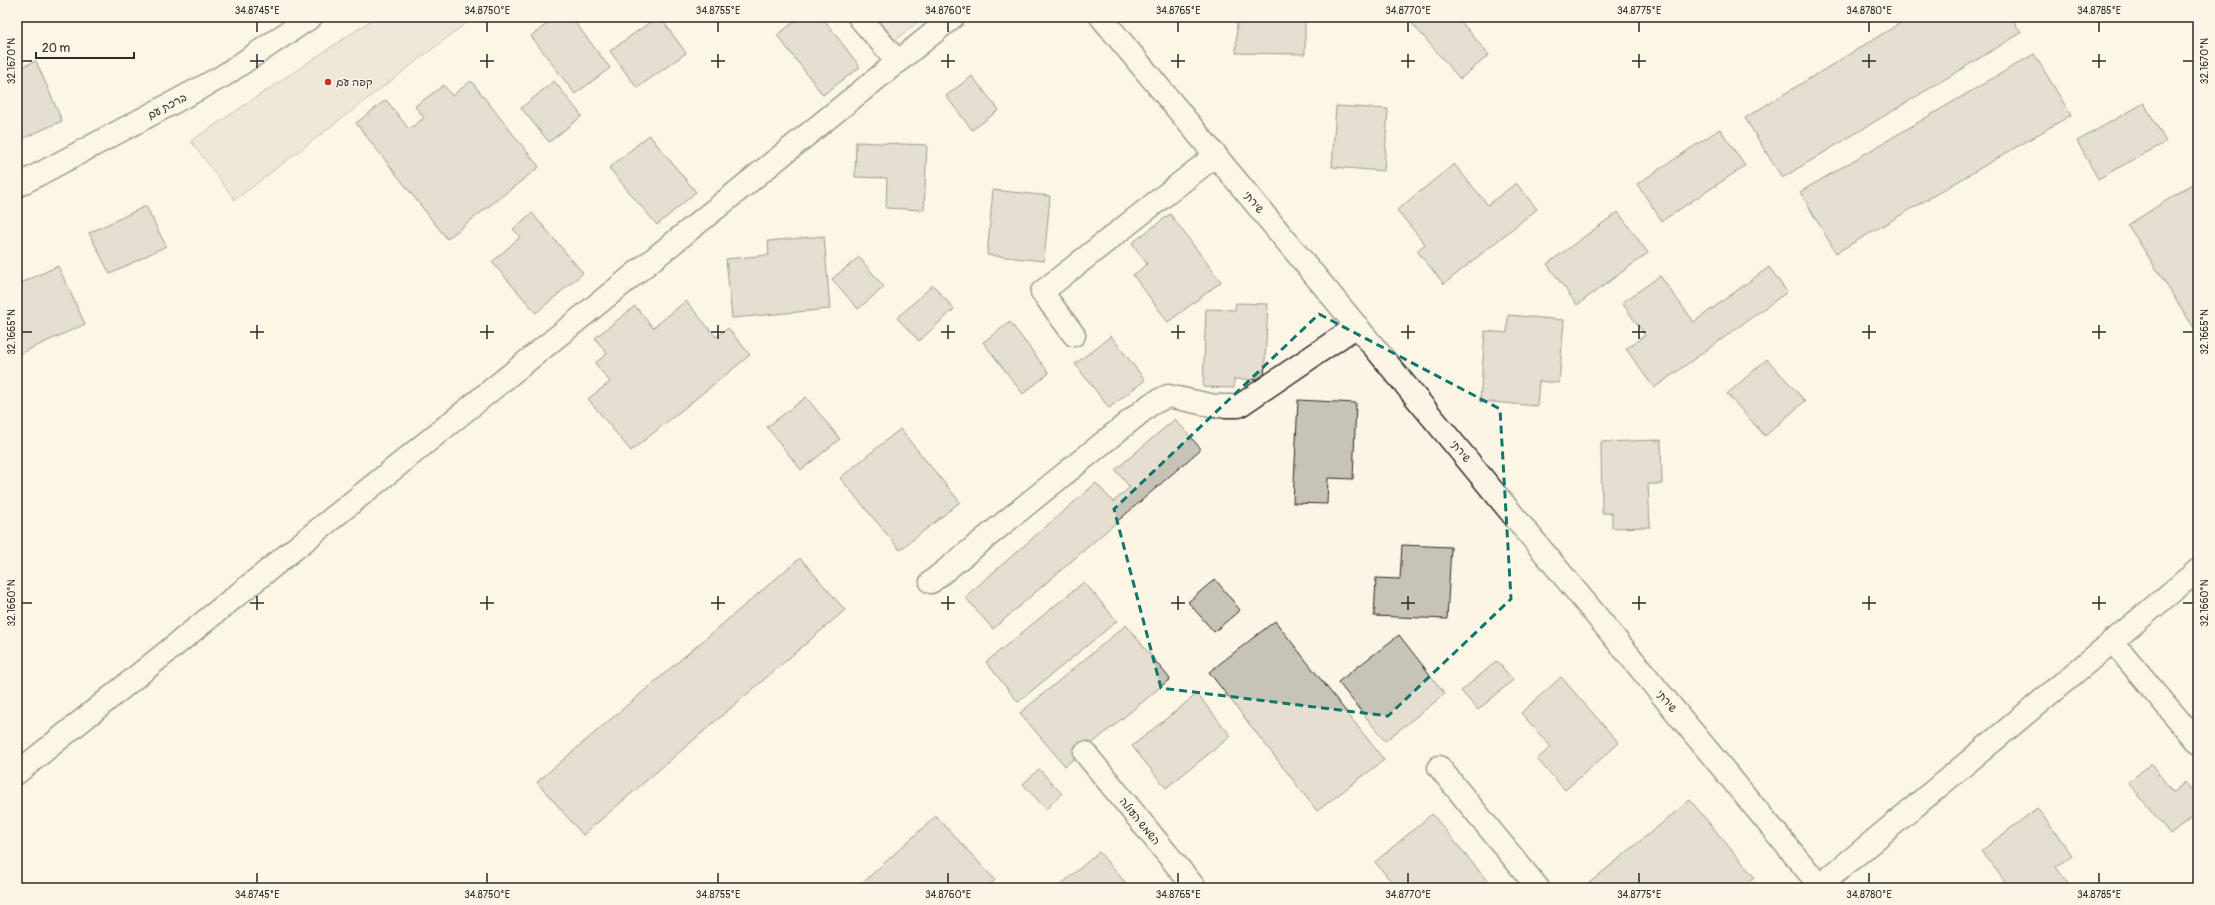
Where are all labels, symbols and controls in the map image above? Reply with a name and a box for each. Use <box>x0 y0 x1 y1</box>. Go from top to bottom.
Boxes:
text: 34.8745°E <box>235 5 279 17</box>
text: 34.8750°E <box>464 5 510 17</box>
text: 34.8755°E <box>696 5 740 17</box>
text: 34.8760°E <box>925 5 971 17</box>
text: 34.8765°E <box>1156 5 1200 17</box>
text: 34.8770°E <box>1385 5 1431 17</box>
text: 34.8775°E <box>1617 5 1661 17</box>
text: 34.8780°E <box>1846 5 1892 17</box>
text: 34.8785°E <box>2077 5 2121 17</box>
scale bar <box>36 34 134 60</box>
text: 32.1670°N <box>6 38 18 84</box>
text: 32.1670°N <box>2199 38 2211 84</box>
text: 20 m <box>42 41 71 56</box>
place label: קפה עם <box>336 76 373 89</box>
marker: קפה עם <box>323 77 333 87</box>
street label: ברכת עם <box>145 91 189 122</box>
street label: שירתי <box>1241 189 1267 217</box>
text: 32.1665°N <box>6 309 18 355</box>
text: 32.1665°N <box>2199 309 2211 355</box>
street label: שירתי <box>1448 438 1474 466</box>
text: 32.1660°N <box>6 579 18 626</box>
text: 32.1660°N <box>2199 579 2211 626</box>
street label: שירתי <box>1654 688 1680 716</box>
street label: השמש העולה <box>1117 795 1163 848</box>
text: 34.8745°E <box>235 889 279 901</box>
text: 34.8750°E <box>464 889 510 901</box>
text: 34.8755°E <box>696 889 740 901</box>
text: 34.8760°E <box>925 889 971 901</box>
text: 34.8765°E <box>1156 889 1200 901</box>
text: 34.8770°E <box>1385 889 1431 901</box>
text: 34.8775°E <box>1617 889 1661 901</box>
text: 34.8780°E <box>1846 889 1892 901</box>
text: 34.8785°E <box>2077 889 2121 901</box>

